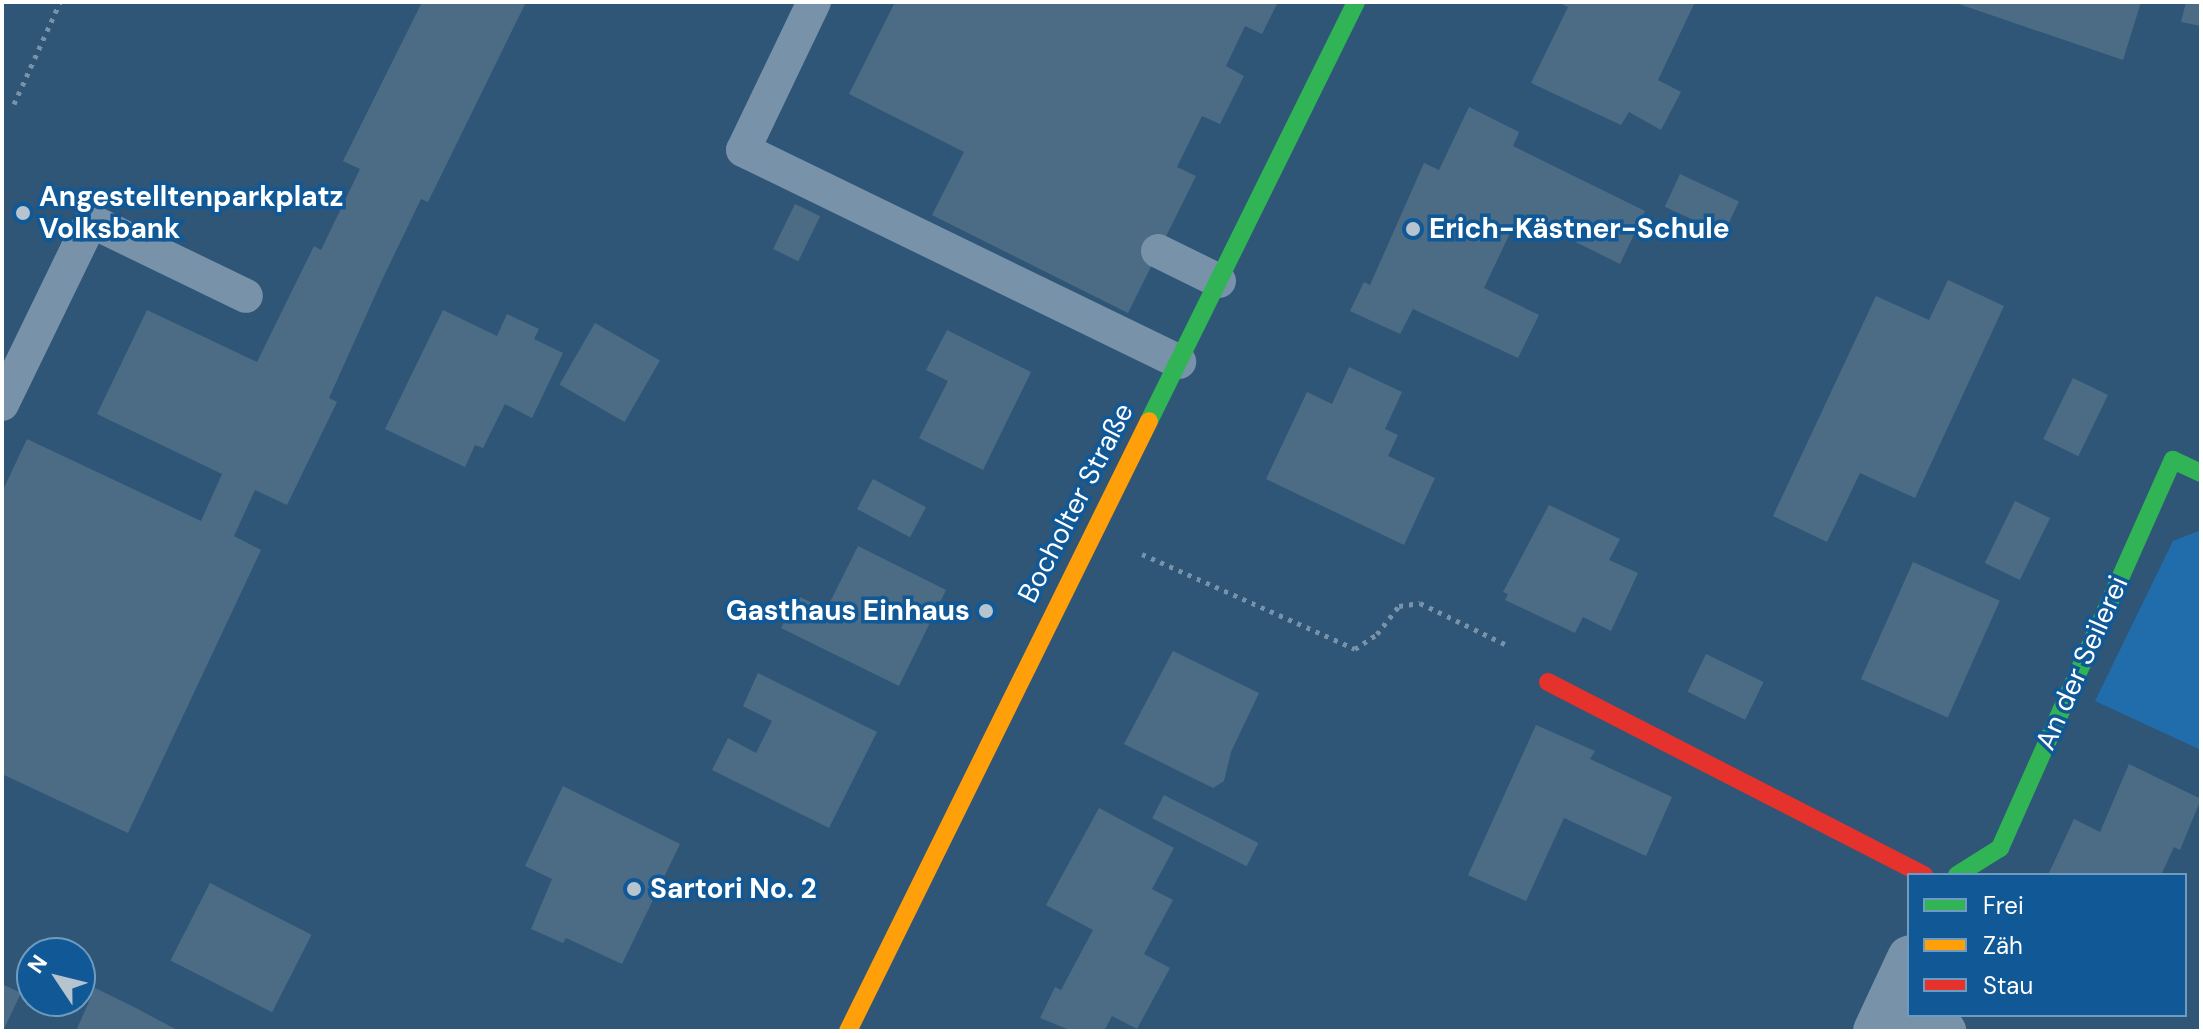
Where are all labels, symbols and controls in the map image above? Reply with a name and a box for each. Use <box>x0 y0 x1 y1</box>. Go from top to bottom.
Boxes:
place label: Angestelltenparkplatz Volksbank <box>39 180 343 246</box>
marker: Angestelltenparkplatz Volksbank <box>14 204 32 222</box>
place label: Erich-Kästner-Schule <box>1429 212 1730 246</box>
marker: Erich-Kästner-Schule <box>1404 220 1422 238</box>
street label: Bocholter Straße <box>1011 398 1141 608</box>
street label: An der Seilerei <box>2029 571 2135 755</box>
place label: Gasthaus Einhaus <box>726 594 970 628</box>
marker: Gasthaus Einhaus <box>977 602 995 620</box>
place label: Sartori No. 2 <box>650 872 817 906</box>
legend <box>1907 873 2187 1017</box>
marker: Sartori No. 2 <box>625 880 643 898</box>
text: Frei <box>1983 890 2024 921</box>
text: Zäh <box>1983 930 2023 961</box>
north arrow <box>16 937 96 1017</box>
text: N <box>21 949 54 979</box>
text: Stau <box>1983 970 2033 1001</box>

